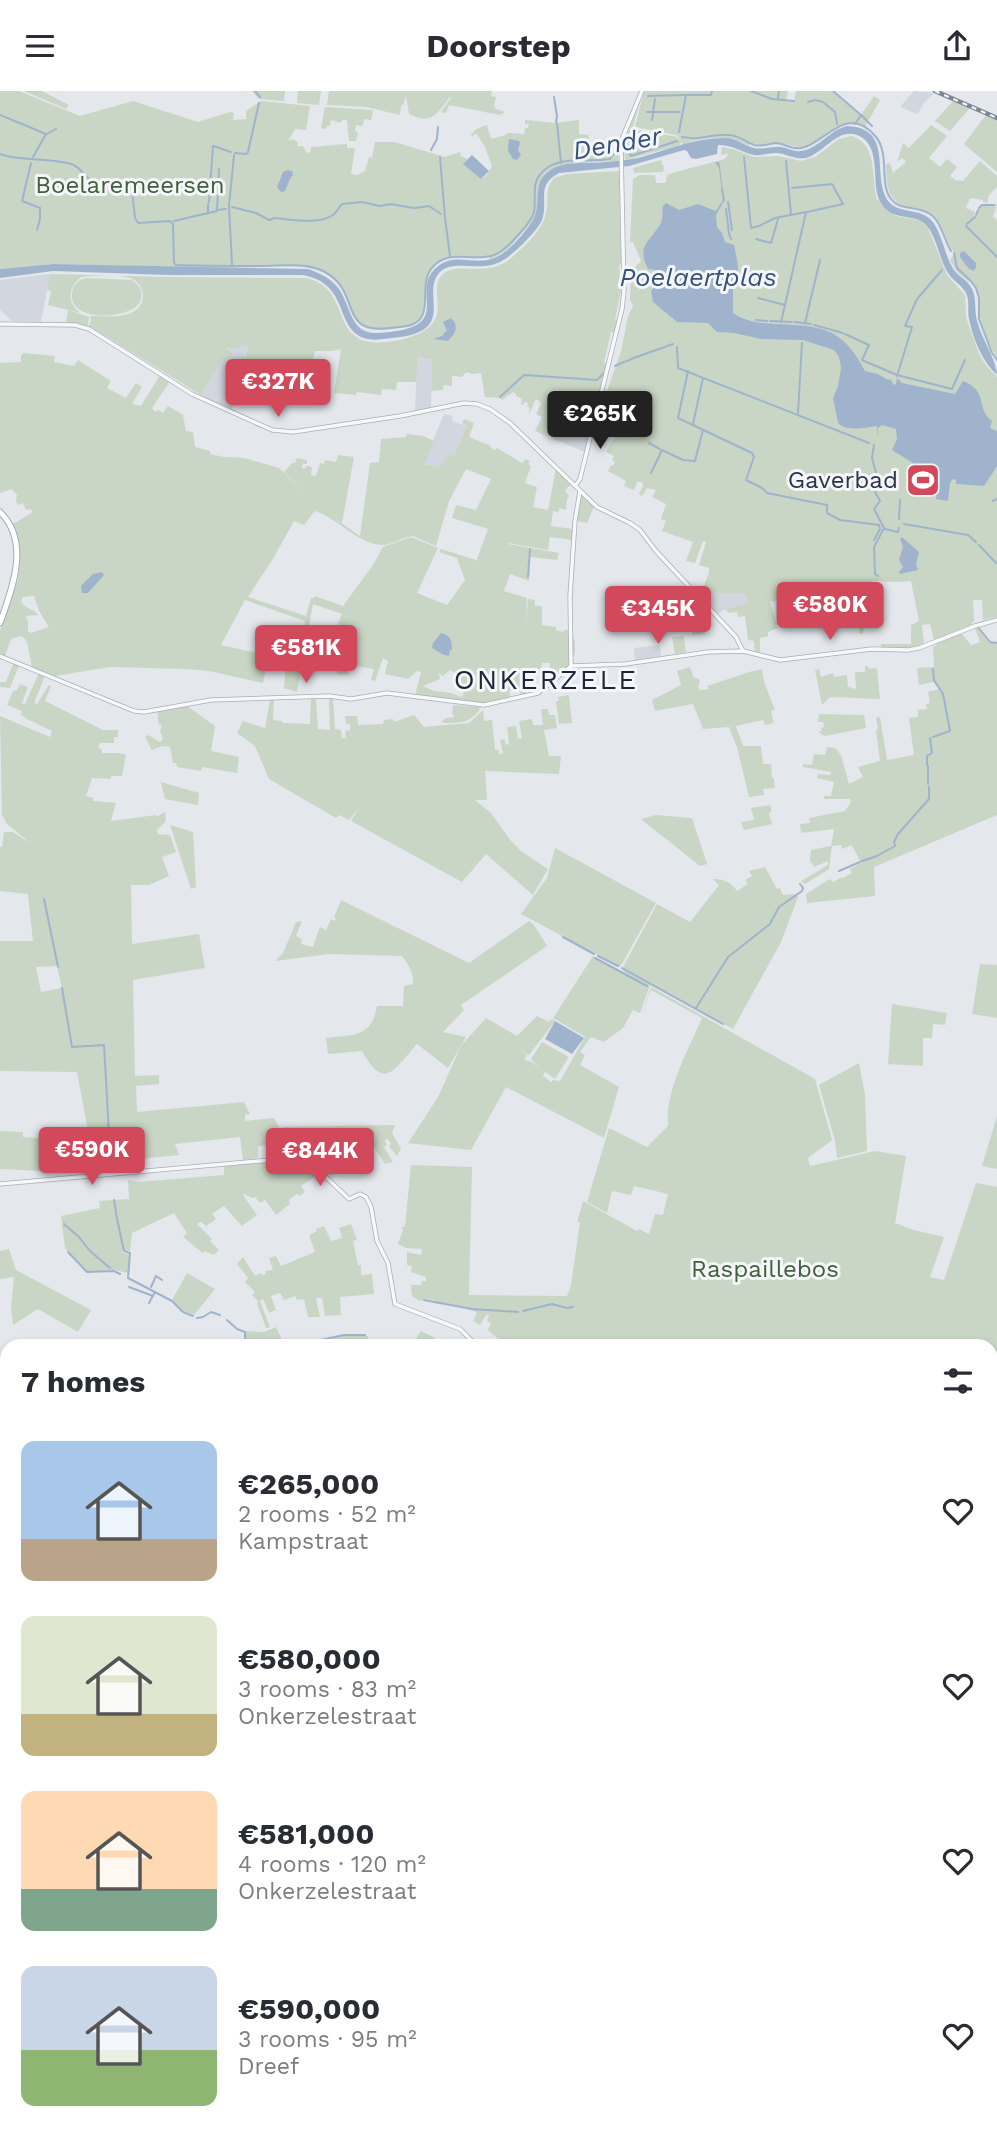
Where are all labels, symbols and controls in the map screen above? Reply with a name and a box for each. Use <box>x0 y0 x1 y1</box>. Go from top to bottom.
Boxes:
icon: menu <box>21 27 59 65</box>
text: Doorstep <box>426 27 571 65</box>
icon: share <box>938 27 976 65</box>
water label: Dender <box>570 120 665 166</box>
park label: Boelaremeersen <box>35 171 225 199</box>
water label: Poelaertplas <box>619 262 777 292</box>
pin: €327K <box>229 359 327 419</box>
text: €327K <box>242 368 315 395</box>
pin: €265K <box>551 391 649 451</box>
text: €265K <box>563 400 637 427</box>
sports icon: Gaverbad <box>904 461 942 499</box>
place label: Gaverbad <box>788 466 898 494</box>
pin: €580K <box>781 582 879 642</box>
pin: €345K <box>609 587 707 646</box>
text: €580K <box>793 591 867 618</box>
text: €345K <box>621 595 695 622</box>
pin: €581K <box>257 625 355 685</box>
text: €581K <box>271 634 341 661</box>
district label: ONKERZELE <box>454 663 638 696</box>
pin: €590K <box>43 1127 141 1187</box>
pin: €844K <box>271 1129 369 1188</box>
text: €590K <box>55 1136 129 1163</box>
text: €844K <box>282 1137 358 1164</box>
park label: Raspaillebos <box>691 1255 839 1283</box>
icon: filters <box>939 1362 977 1400</box>
text: 7 homes <box>21 1364 145 1399</box>
text: €265,000 <box>238 1466 379 1501</box>
icon: home <box>77 1469 161 1553</box>
icon: heart <box>939 1492 977 1530</box>
text: 2 rooms · 52 m² <box>238 1501 416 1528</box>
text: Kampstraat <box>238 1528 368 1555</box>
text: €580,000 <box>238 1641 381 1676</box>
icon: home <box>77 1644 161 1728</box>
icon: heart <box>939 1667 977 1705</box>
text: 3 rooms · 83 m² <box>238 1676 416 1703</box>
text: Onkerzelestraat <box>238 1703 416 1730</box>
text: €581,000 <box>238 1816 375 1851</box>
icon: home <box>77 1819 161 1903</box>
icon: heart <box>939 1842 977 1880</box>
text: 4 rooms · 120 m² <box>238 1851 426 1878</box>
text: Onkerzelestraat <box>238 1878 416 1905</box>
text: €590,000 <box>238 1991 380 2026</box>
icon: home <box>77 1994 161 2078</box>
icon: heart <box>939 2017 977 2055</box>
text: 3 rooms · 95 m² <box>238 2026 417 2053</box>
text: Dreef <box>238 2053 299 2080</box>

